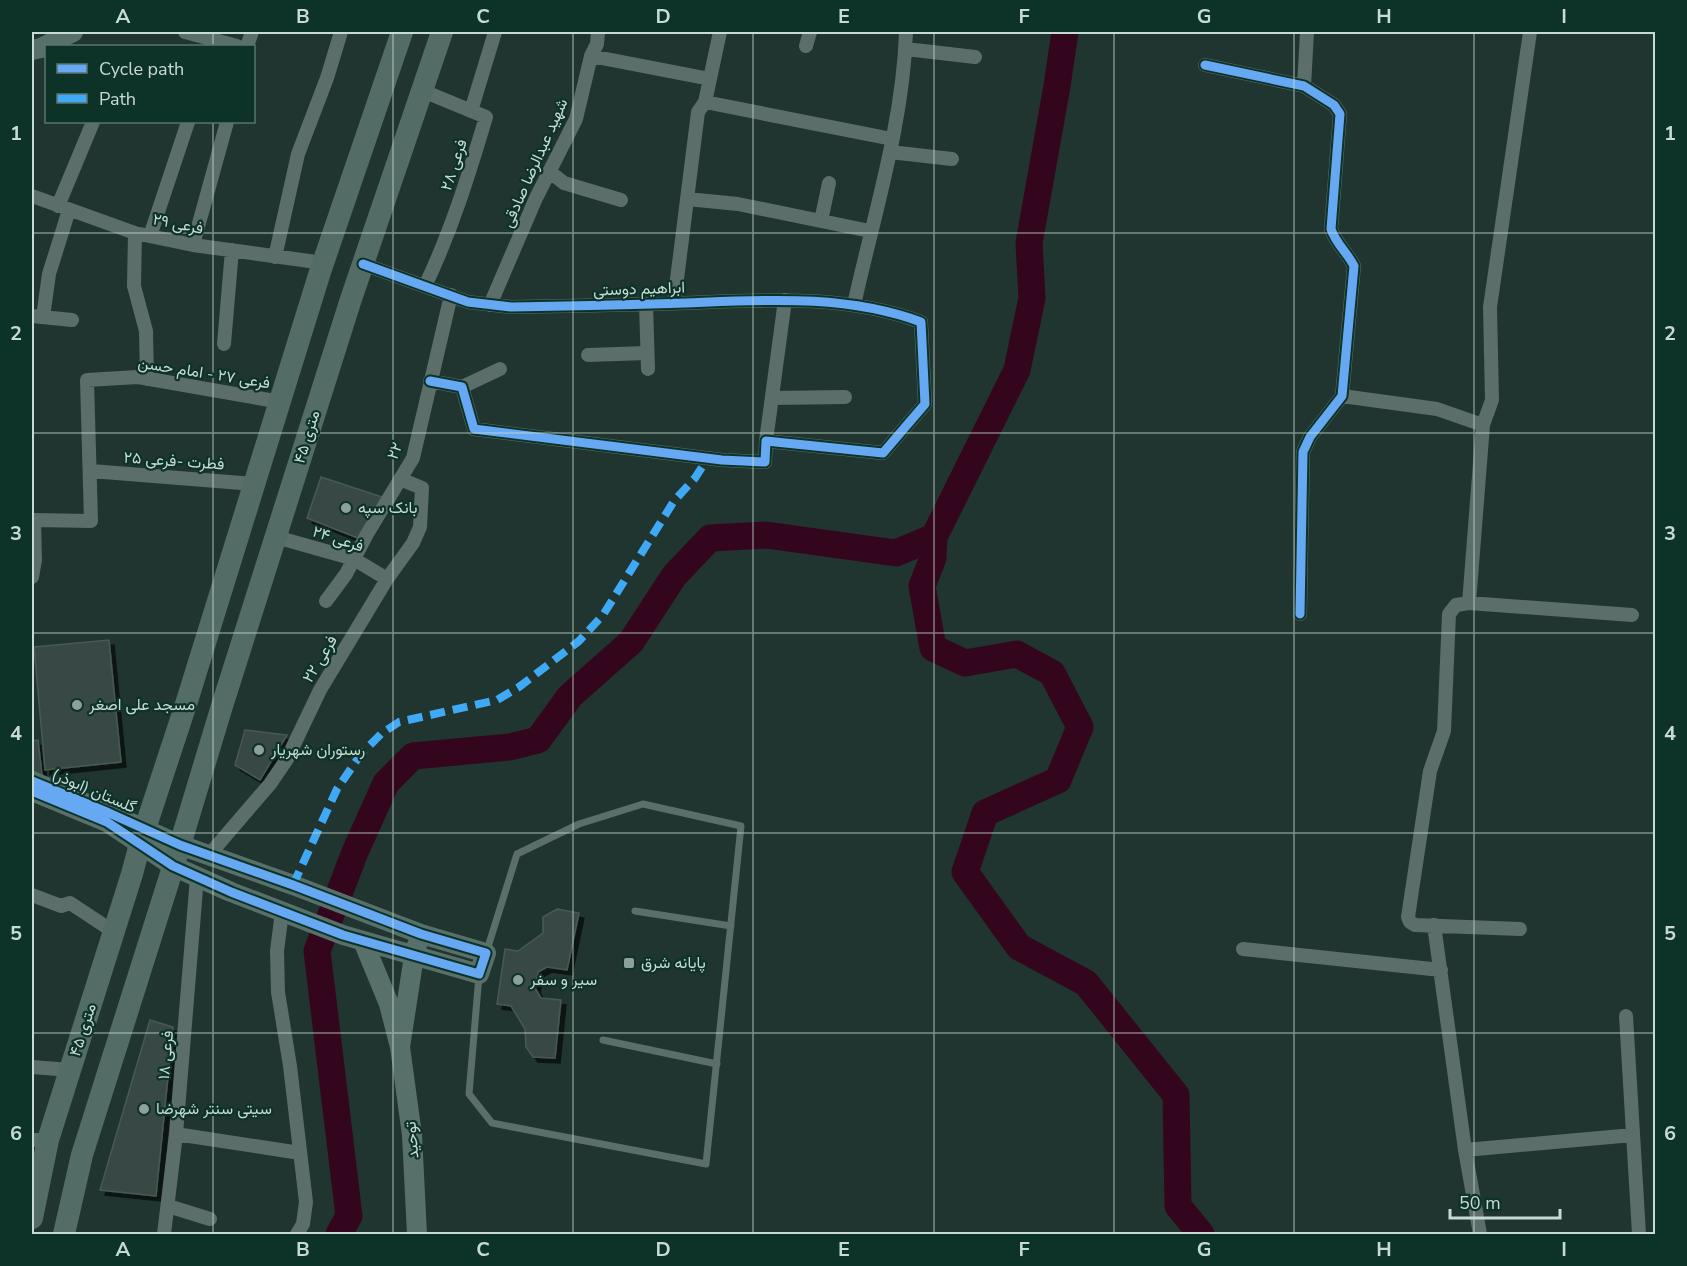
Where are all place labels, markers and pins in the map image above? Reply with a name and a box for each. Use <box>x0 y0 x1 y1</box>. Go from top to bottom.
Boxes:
place label: بانک سپه <box>358 497 417 519</box>
marker: بانک سپه <box>339 501 353 515</box>
place label: مسجد علی اصغر <box>88 694 195 716</box>
marker: مسجد علی اصغر <box>70 698 84 712</box>
place label: رستوران شهریار <box>270 739 365 761</box>
marker: رستوران شهریار <box>252 743 266 757</box>
place label: پایانه شرق <box>641 952 706 974</box>
marker: پایانه شرق <box>622 956 636 970</box>
place label: سیر و سفر <box>529 969 597 991</box>
marker: سیر و سفر <box>511 973 525 987</box>
place label: سیتی سنتر شهرضا <box>156 1098 272 1120</box>
marker: سیتی سنتر شهرضا <box>137 1102 151 1116</box>

